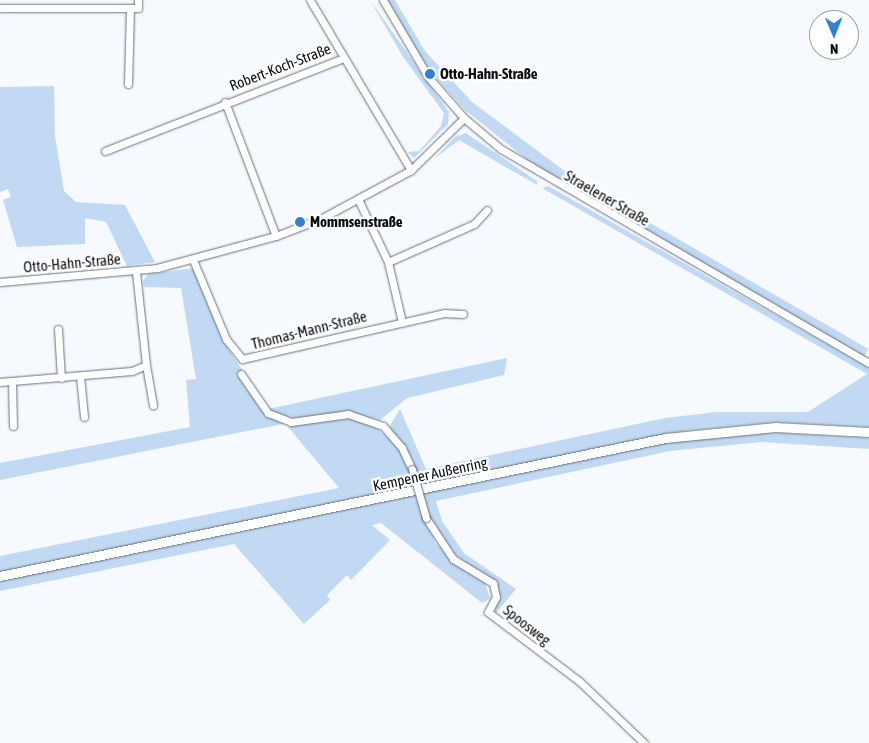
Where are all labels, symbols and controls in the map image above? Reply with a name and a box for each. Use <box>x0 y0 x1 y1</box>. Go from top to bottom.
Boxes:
north arrow <box>809 10 859 60</box>
street label: Robert-Koch-Straße <box>227 39 333 95</box>
text: N <box>830 41 839 57</box>
place label: Otto-Hahn-Straße <box>440 65 538 83</box>
marker: Otto-Hahn-Straße <box>424 68 436 80</box>
street label: Straelener Straße <box>561 166 653 230</box>
place label: Mommsenstraße <box>310 213 403 231</box>
marker: Mommsenstraße <box>294 216 306 228</box>
street label: Otto-Hahn-Straße <box>23 250 121 276</box>
street label: Thomas-Mann-Straße <box>249 307 369 353</box>
street label: Kempener Außenring <box>371 453 489 495</box>
street label: Spoosweg <box>500 601 554 649</box>

